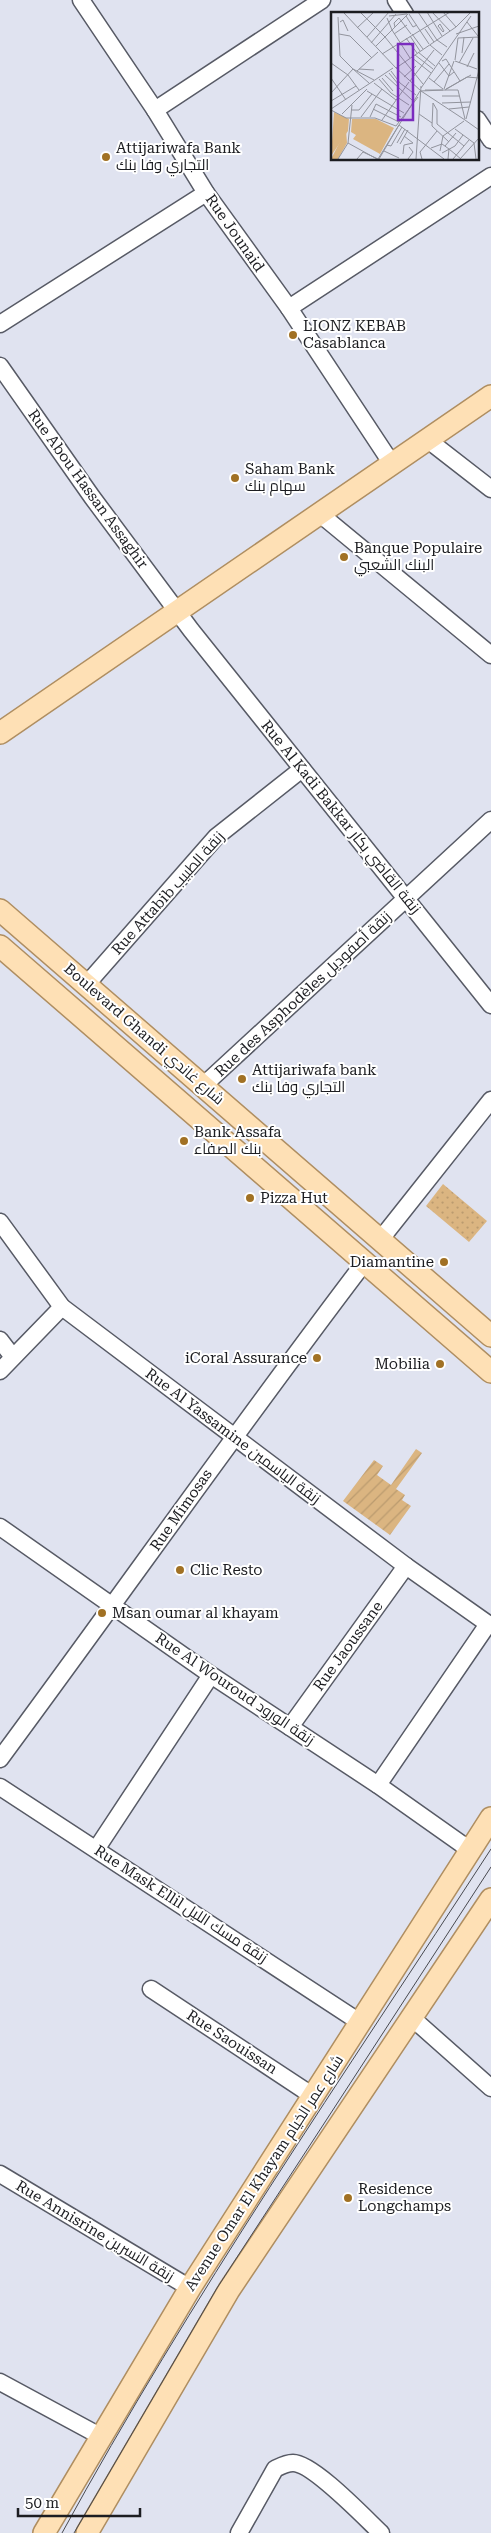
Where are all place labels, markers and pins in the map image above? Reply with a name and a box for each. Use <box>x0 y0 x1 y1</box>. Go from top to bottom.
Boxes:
place label: Attijariwafa Bank التجاري وفا بنك <box>116 139 241 177</box>
marker: Attijariwafa Bank التجاري وفا بنك <box>100 151 112 163</box>
place label: LIONZ KEBAB Casablanca <box>303 317 406 352</box>
marker: LIONZ KEBAB Casablanca <box>287 329 299 341</box>
place label: Saham Bank سهام بنك <box>245 460 335 496</box>
marker: Saham Bank سهام بنك <box>229 472 241 484</box>
place label: Banque Populaire البنك الشعبي <box>354 539 482 577</box>
marker: Banque Populaire البنك الشعبي <box>338 551 350 563</box>
place label: Attijariwafa bank التجاري وفا بنك <box>252 1061 377 1099</box>
marker: Attijariwafa bank التجاري وفا بنك <box>236 1073 248 1085</box>
place label: Bank Assafa بنك الصفاء <box>194 1123 281 1158</box>
marker: Bank Assafa بنك الصفاء <box>178 1135 190 1147</box>
place label: Pizza Hut <box>260 1189 328 1207</box>
marker: Pizza Hut <box>244 1192 256 1204</box>
place label: Diamantine <box>350 1253 434 1271</box>
marker: Diamantine <box>438 1256 450 1268</box>
place label: iCoral Assurance <box>185 1349 307 1367</box>
marker: iCoral Assurance <box>311 1352 323 1364</box>
place label: Mobilia <box>375 1355 430 1373</box>
marker: Mobilia <box>434 1358 446 1370</box>
place label: Clic Resto <box>190 1561 263 1579</box>
marker: Clic Resto <box>174 1564 186 1576</box>
place label: Msan oumar al khayam <box>112 1604 279 1622</box>
marker: Msan oumar al khayam <box>96 1607 108 1619</box>
place label: Residence Longchamps <box>358 2180 451 2215</box>
marker: Residence Longchamps <box>342 2192 354 2204</box>

